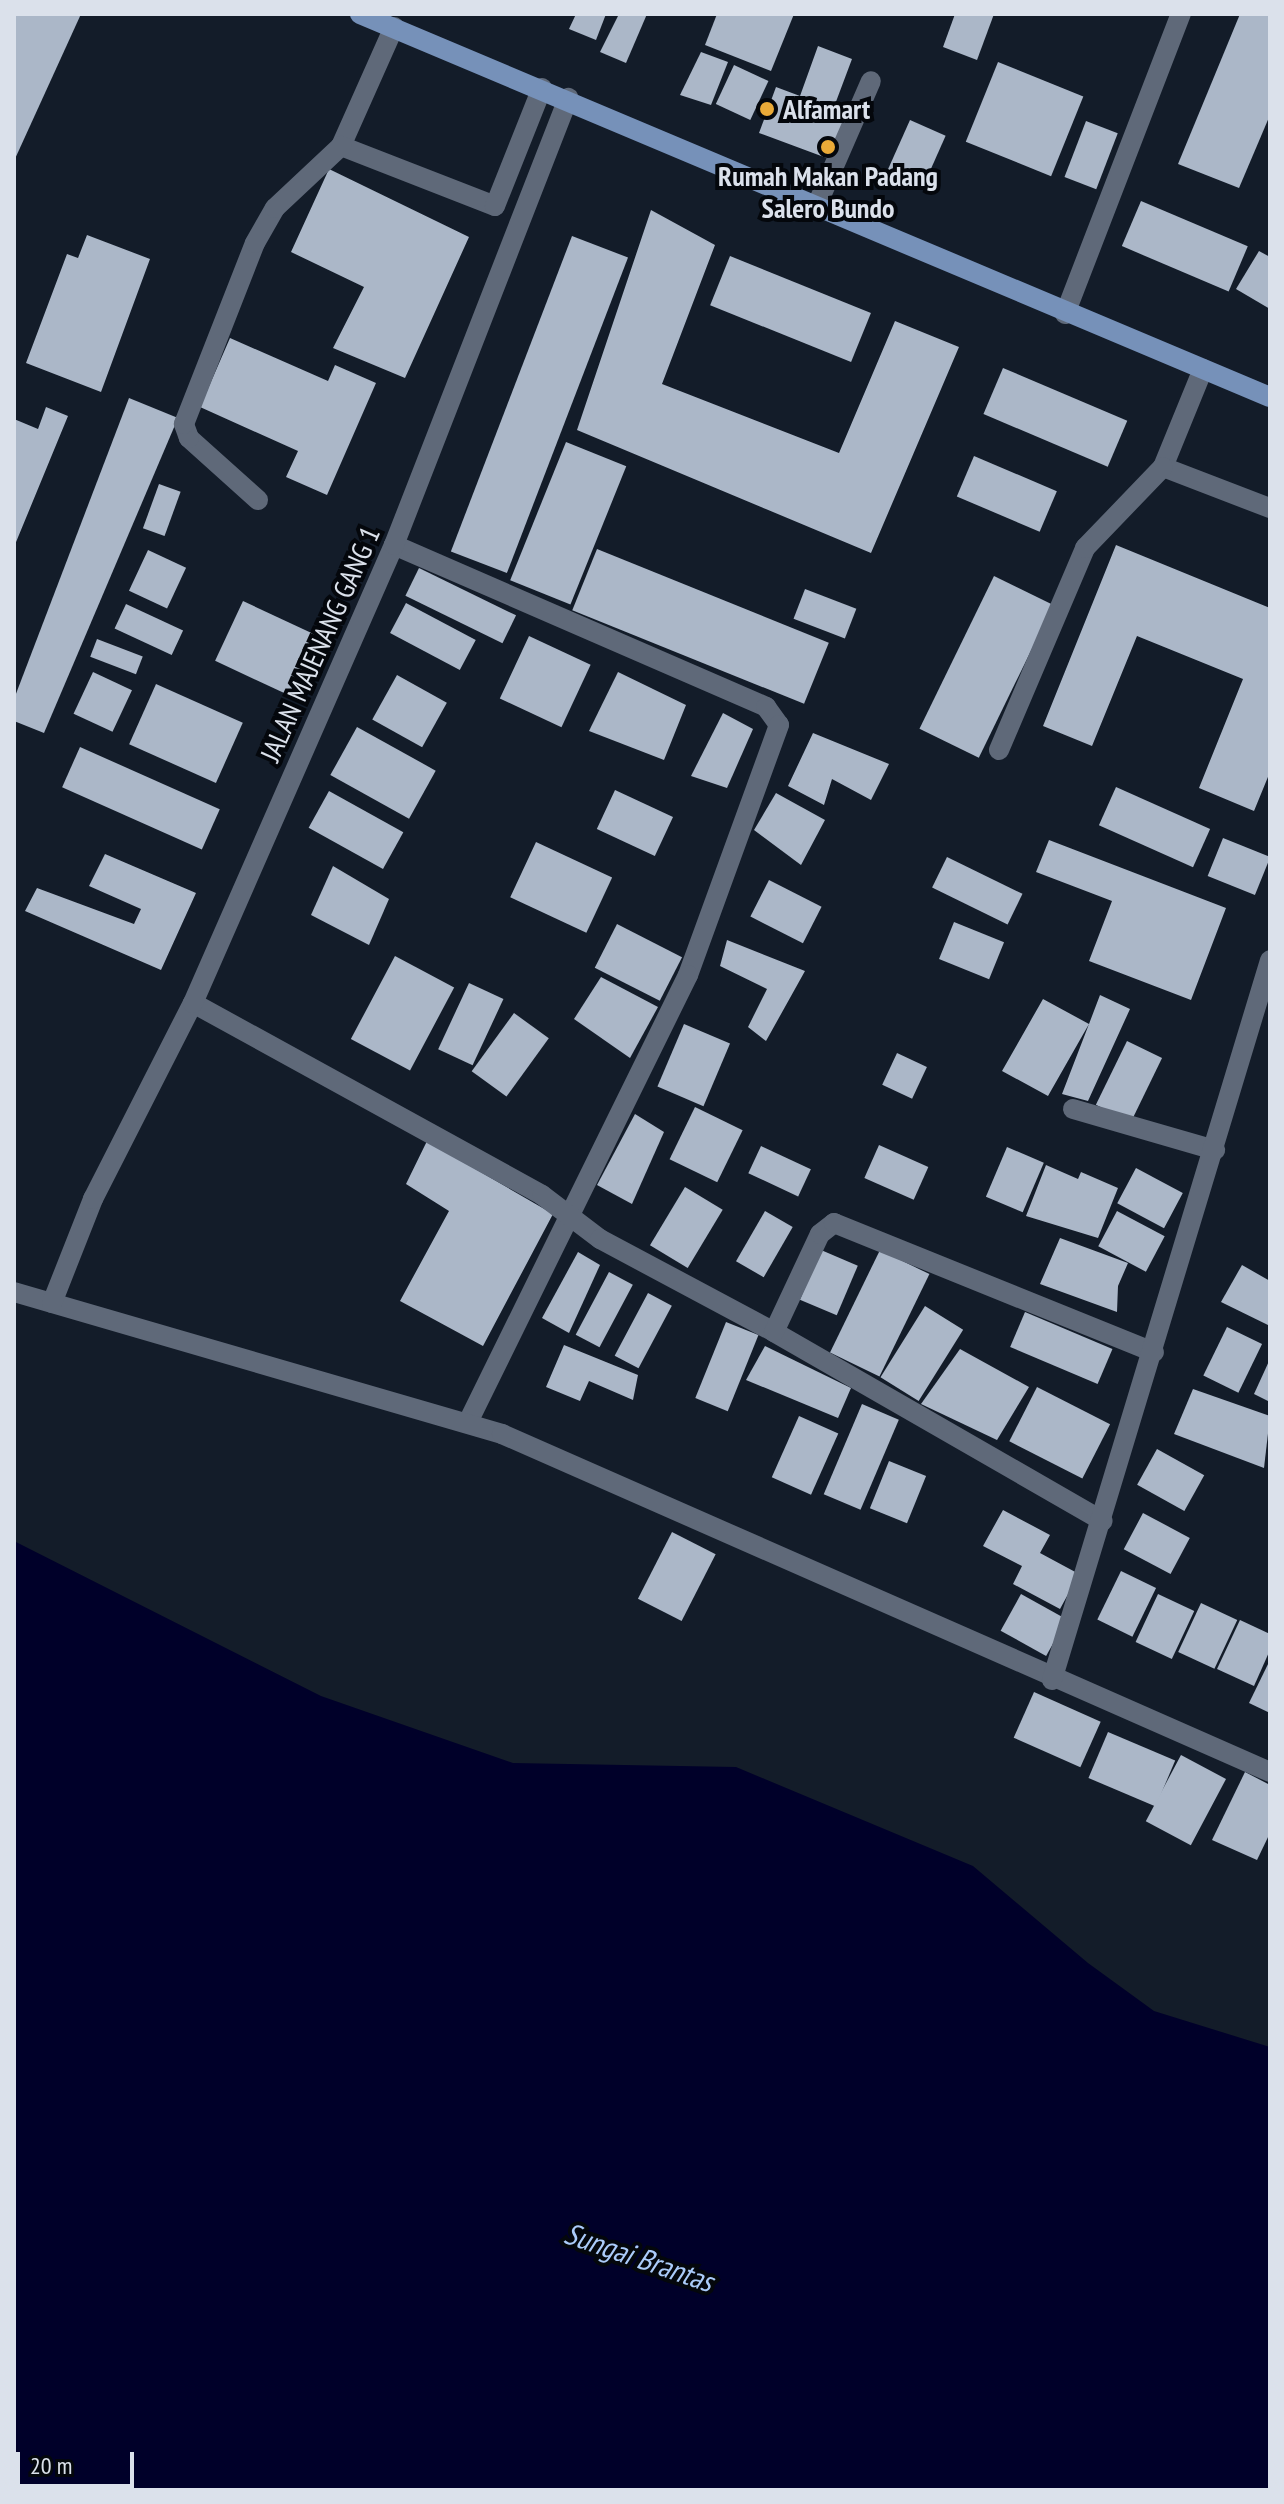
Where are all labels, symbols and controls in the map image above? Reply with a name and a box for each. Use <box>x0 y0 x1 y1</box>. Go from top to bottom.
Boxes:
place label: Alfamart <box>783 92 870 126</box>
marker: Alfamart <box>758 100 776 118</box>
marker: Rumah Makan Padang Salero Bundo <box>819 138 837 156</box>
place label: Rumah Makan Padang Salero Bundo <box>718 159 938 225</box>
street label: JALAN MAJENANG GANG 1 <box>253 521 387 767</box>
water label: Sungai Brantas <box>560 2215 718 2299</box>
scale bar <box>20 2436 138 2486</box>
text: 20 m <box>30 2450 72 2481</box>

